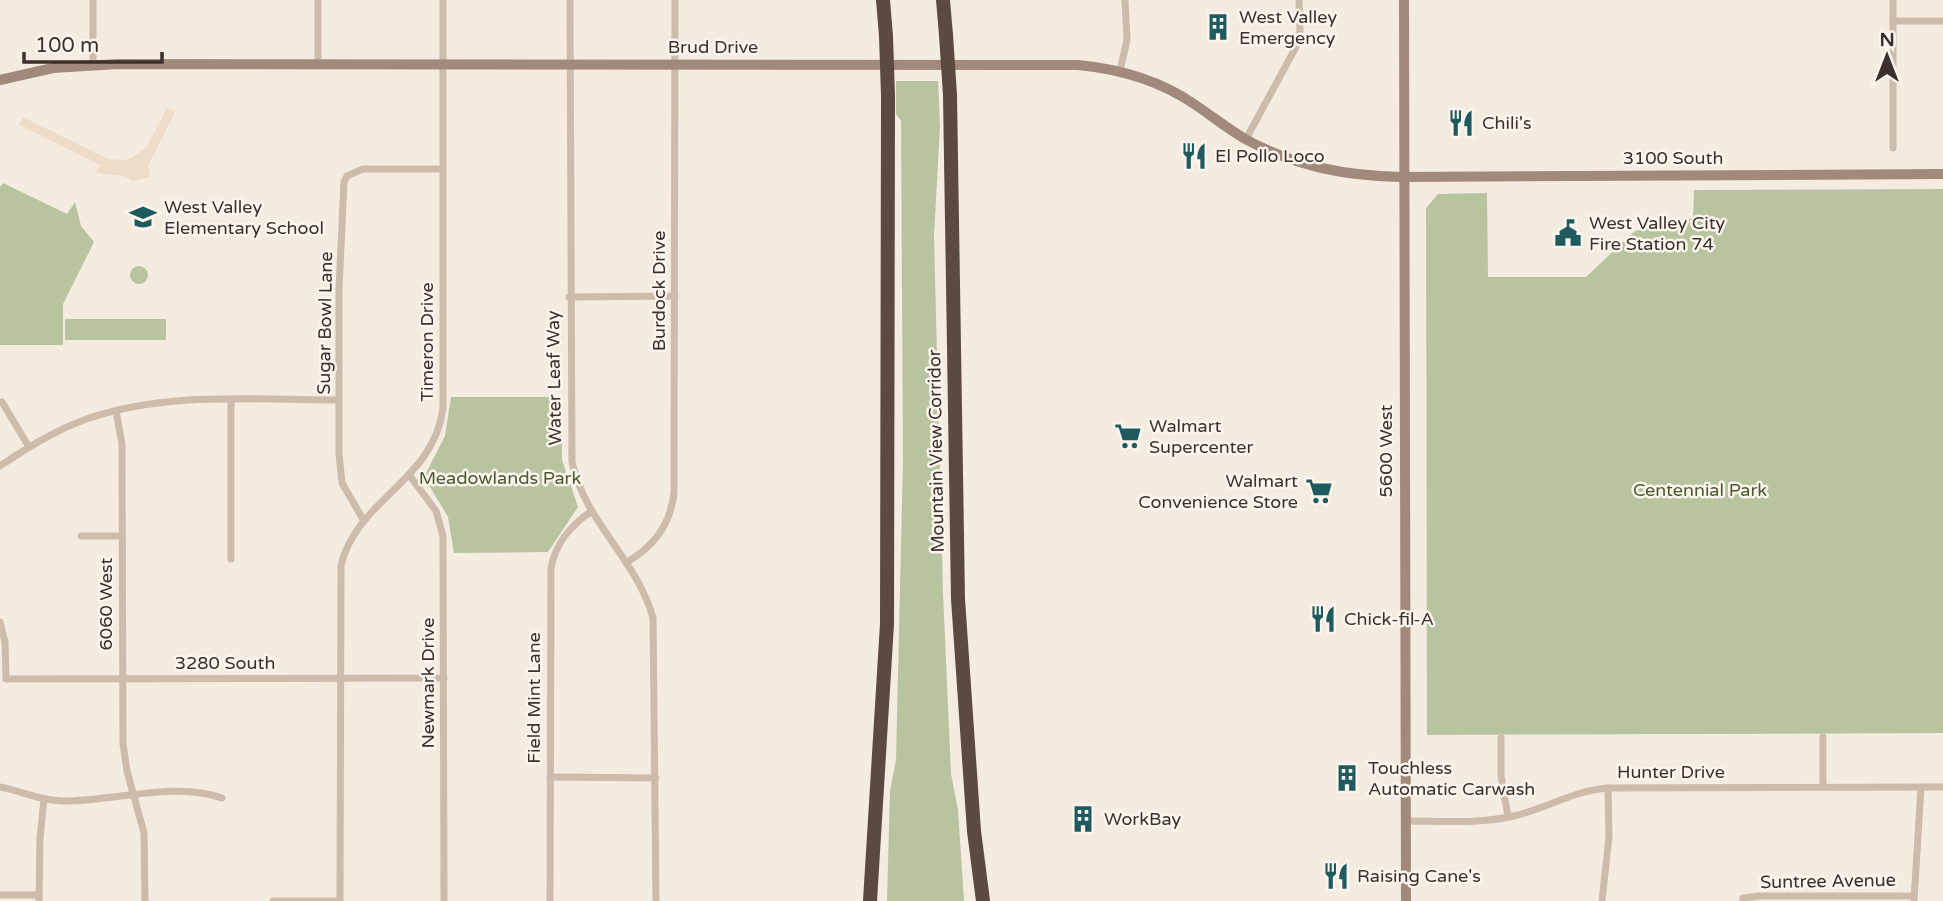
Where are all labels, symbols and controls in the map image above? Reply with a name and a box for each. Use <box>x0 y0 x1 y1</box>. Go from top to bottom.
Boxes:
place label: West Valley Emergency <box>1239 6 1337 49</box>
building icon: West Valley Emergency <box>1203 12 1233 42</box>
scale bar <box>24 21 163 65</box>
north arrow <box>1852 21 1922 91</box>
text: N <box>1879 29 1895 51</box>
text: 100 m <box>35 33 99 58</box>
street label: Brud Drive <box>668 36 758 58</box>
restaurant icon: Chili's <box>1446 108 1476 138</box>
place label: Chili's <box>1482 112 1532 134</box>
restaurant icon: El Pollo Loco <box>1179 141 1209 171</box>
place label: El Pollo Loco <box>1215 145 1325 167</box>
street label: 3100 South <box>1623 147 1723 169</box>
place label: West Valley Elementary School <box>164 196 324 239</box>
school or university icon: West Valley Elementary School <box>128 202 158 232</box>
place label: West Valley City Fire Station 74 <box>1589 212 1726 255</box>
public building icon: West Valley City Fire Station 74 <box>1553 218 1583 248</box>
street label: Burdock Drive <box>648 231 670 351</box>
street label: Sugar Bowl Lane <box>313 251 337 395</box>
street label: Timeron Drive <box>416 282 438 402</box>
street label: Water Leaf Way <box>542 310 566 446</box>
street label: Mountain View Corridor <box>923 349 949 553</box>
street label: 5600 West <box>1375 404 1397 497</box>
place label: Walmart Supercenter <box>1149 415 1253 458</box>
supermarket icon: Walmart Supercenter <box>1113 421 1143 451</box>
park label: Meadowlands Park <box>419 467 581 489</box>
place label: Walmart Convenience Store <box>1138 470 1298 513</box>
supermarket icon: Walmart Convenience Store <box>1304 476 1334 506</box>
park label: Centennial Park <box>1633 479 1767 501</box>
street label: 6060 West <box>95 557 117 650</box>
restaurant icon: Chick-fil-A <box>1308 604 1338 634</box>
place label: Chick-fil-A <box>1344 608 1434 630</box>
street label: Newmark Drive <box>417 618 439 748</box>
street label: Field Mint Lane <box>523 632 545 764</box>
street label: 3280 South <box>175 652 275 674</box>
place label: Touchless Automatic Carwash <box>1368 757 1535 800</box>
street label: Hunter Drive <box>1617 761 1725 783</box>
building icon: Touchless Automatic Carwash <box>1332 763 1362 793</box>
building icon: WorkBay <box>1068 804 1098 834</box>
place label: WorkBay <box>1104 808 1181 830</box>
restaurant icon: Raising Cane's <box>1321 861 1351 891</box>
place label: Raising Cane's <box>1357 865 1481 887</box>
street label: Suntree Avenue <box>1760 869 1896 893</box>

